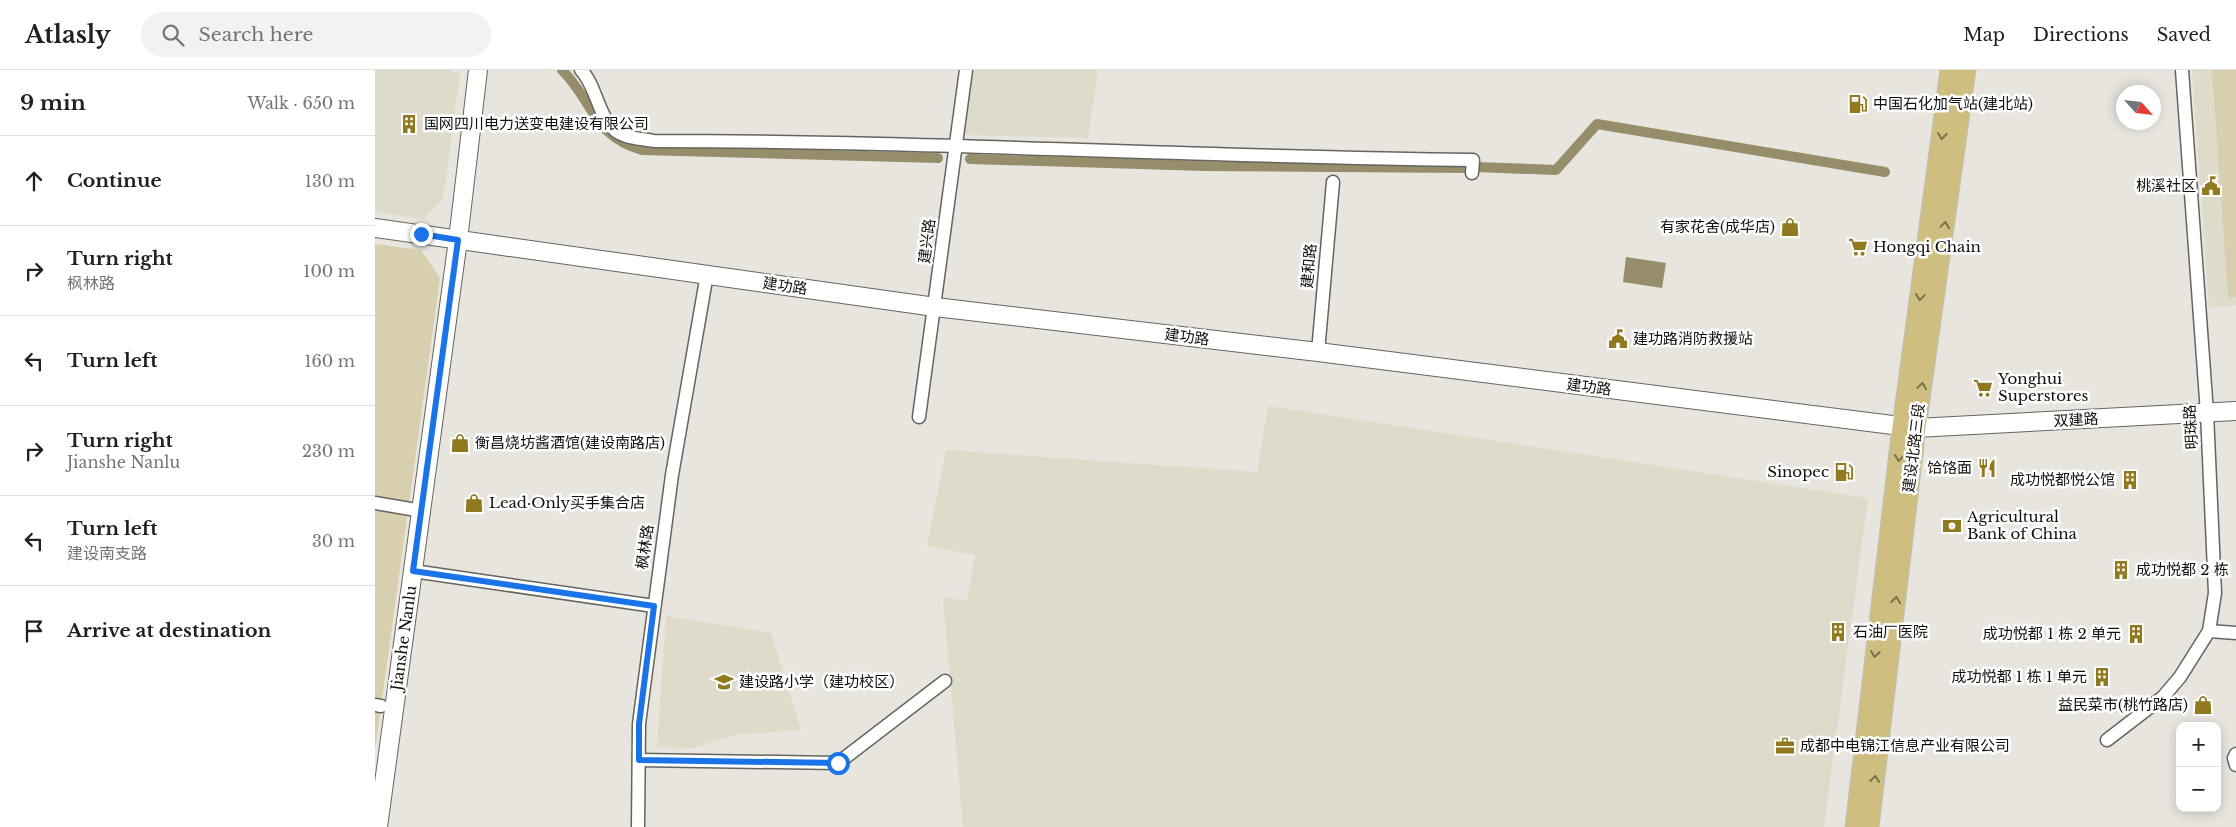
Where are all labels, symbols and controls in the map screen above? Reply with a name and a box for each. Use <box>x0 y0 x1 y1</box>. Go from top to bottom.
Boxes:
search box <box>141 12 491 57</box>
text: Atlasly <box>25 20 111 49</box>
icon: search <box>159 21 187 49</box>
text: Search here <box>199 23 314 46</box>
text: Map <box>1963 24 2005 46</box>
text: Directions <box>2033 24 2129 46</box>
text: Saved <box>2157 24 2211 46</box>
north arrow <box>2116 85 2161 130</box>
text: 9 min <box>20 90 86 116</box>
text: Walk · 650 m <box>248 93 355 113</box>
fuel station icon: 中国石化加气站(建北站) <box>1847 93 1869 115</box>
place label: 中国石化加气站(建北站) <box>1873 94 2033 113</box>
building icon: 国网四川电力送变电建设有限公司 <box>398 113 420 135</box>
place label: 国网四川电力送变电建设有限公司 <box>424 114 649 133</box>
one-way arrow <box>1937 132 1948 140</box>
icon: ahead <box>20 167 48 195</box>
text: Continue <box>67 169 162 192</box>
text: 130 m <box>305 171 355 191</box>
public building icon: 桃溪社区 <box>2200 175 2222 197</box>
place label: 桃溪社区 <box>2136 176 2196 195</box>
shop icon: 有家花舍(成华店) <box>1779 216 1801 238</box>
street label: 建兴路 <box>914 217 939 264</box>
place label: 有家花舍(成华店) <box>1660 217 1775 236</box>
one-way arrow <box>1939 221 1950 229</box>
route end <box>410 223 433 246</box>
supermarket icon: Hongqi Chain <box>1847 236 1869 258</box>
place label: Hongqi Chain <box>1873 237 1981 256</box>
street label: 建和路 <box>1297 243 1320 289</box>
text: Turn right <box>67 247 173 270</box>
icon: right <box>20 257 48 285</box>
text: 100 m <box>303 261 355 281</box>
text: 枫林路 <box>67 273 115 293</box>
street label: 建功路 <box>761 273 809 298</box>
one-way arrow <box>1915 293 1926 301</box>
street label: 建功路 <box>1164 324 1211 349</box>
public building icon: 建功路消防救援站 <box>1607 328 1629 350</box>
place label: 建功路消防救援站 <box>1633 329 1753 348</box>
icon: left <box>20 347 48 375</box>
text: Turn left <box>67 349 158 372</box>
text: 160 m <box>304 351 355 371</box>
place label: Yonghui Superstores <box>1997 369 2089 405</box>
street label: 建功路 <box>1566 374 1613 399</box>
supermarket icon: Yonghui Superstores <box>1972 377 1994 399</box>
one-way arrow <box>1916 382 1927 390</box>
street label: 建设北路三段 <box>1899 402 1928 494</box>
street label: 明珠路 <box>2180 404 2201 450</box>
street label: 双建路 <box>2053 409 2099 430</box>
text: Turn right <box>67 429 173 452</box>
shop icon: 衡昌烧坊酱酒馆(建设南路店) <box>449 432 471 454</box>
place label: 衡昌烧坊酱酒馆(建设南路店) <box>475 433 665 452</box>
icon: right <box>20 437 48 465</box>
text: 230 m <box>302 441 355 461</box>
text: Jianshe Nanlu <box>67 452 180 472</box>
one-way arrow <box>1894 454 1905 462</box>
restaurant icon: 饸饹面 <box>1976 457 1998 479</box>
place label: 饸饹面 <box>1927 458 1972 477</box>
fuel station icon: Sinopec <box>1833 461 1855 483</box>
place label: Sinopec <box>1767 462 1829 481</box>
building icon: 成功悦都悦公馆 <box>2119 469 2141 491</box>
place label: 成功悦都悦公馆 <box>2010 470 2115 489</box>
shop icon: Lead·Only买手集合店 <box>463 492 485 514</box>
place label: Lead·Only买手集合店 <box>489 493 645 512</box>
place label: Agricultural Bank of China <box>1966 507 2078 543</box>
bank icon: Agricultural Bank of China <box>1941 515 1963 537</box>
text: Turn left <box>67 517 158 540</box>
street label: 枫林路 <box>632 523 657 571</box>
icon: left <box>20 527 48 555</box>
text: 30 m <box>312 531 355 551</box>
text: 建设南支路 <box>67 543 147 563</box>
building icon: 成功悦都 2 栋 <box>2110 559 2132 581</box>
place label: 成功悦都 2 栋 <box>2136 560 2229 579</box>
street label: Jianshe Nanlu <box>386 584 420 694</box>
one-way arrow <box>1890 596 1901 604</box>
icon: arrive <box>20 617 48 645</box>
text: Arrive at destination <box>67 619 271 642</box>
building icon: 石油厂医院 <box>1827 621 1849 643</box>
place label: 石油厂医院 <box>1853 622 1928 641</box>
building icon: 成功悦都 1 栋 2 单元 <box>2125 623 2147 645</box>
place label: 成功悦都 1 栋 2 单元 <box>1983 624 2121 643</box>
one-way arrow <box>1870 650 1881 658</box>
building icon: 成功悦都 1 栋 1 单元 <box>2091 666 2113 688</box>
place label: 成功悦都 1 栋 1 单元 <box>1951 667 2087 686</box>
school or university icon: 建设路小学（建功校区） <box>713 671 735 693</box>
place label: 建设路小学（建功校区） <box>739 672 904 691</box>
shop icon: 益民菜市(桃竹路店) <box>2192 694 2214 716</box>
place label: 益民菜市(桃竹路店) <box>2058 695 2188 714</box>
map controls <box>2176 722 2221 812</box>
button: + <box>2176 722 2221 767</box>
office icon: 成都中电锦江信息产业有限公司 <box>1774 735 1796 757</box>
place label: 成都中电锦江信息产业有限公司 <box>1800 736 2010 755</box>
route start <box>827 752 850 775</box>
button: − <box>2176 767 2221 812</box>
one-way arrow <box>1869 774 1880 782</box>

